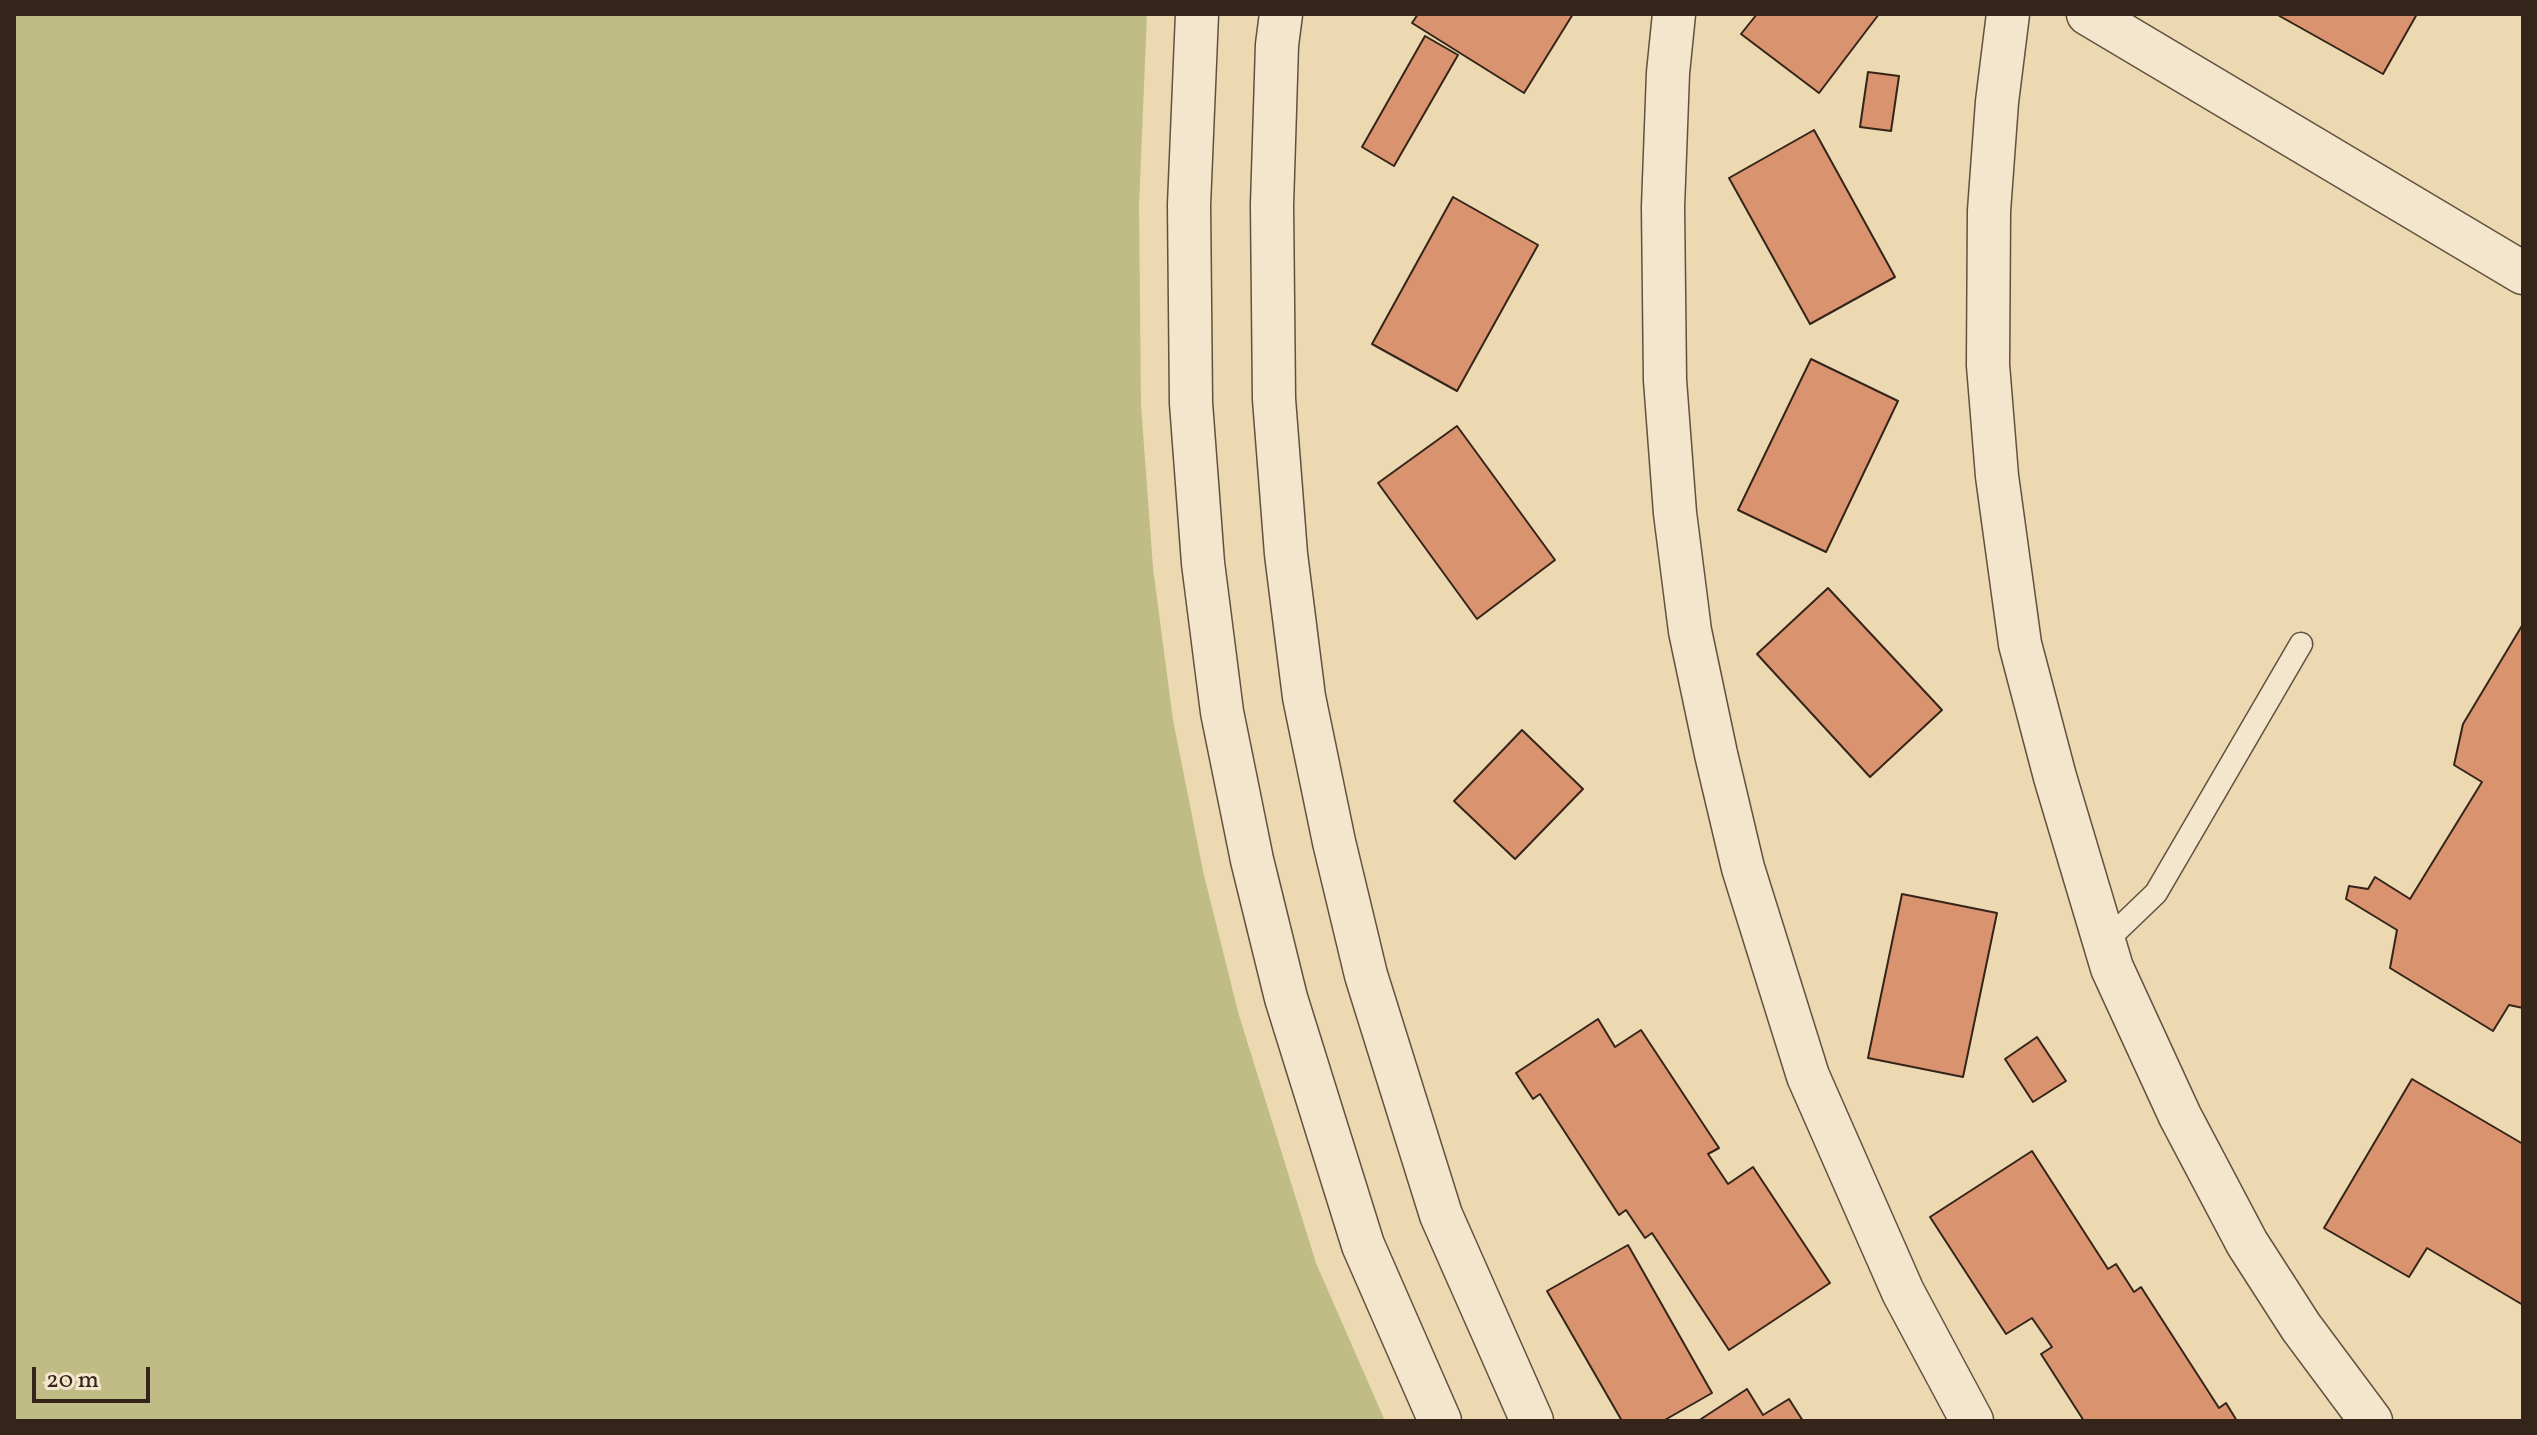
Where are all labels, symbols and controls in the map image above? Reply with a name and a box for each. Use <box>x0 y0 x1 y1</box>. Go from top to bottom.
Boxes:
scale bar <box>36 1351 154 1401</box>
text: 20 m <box>46 1364 99 1398</box>

